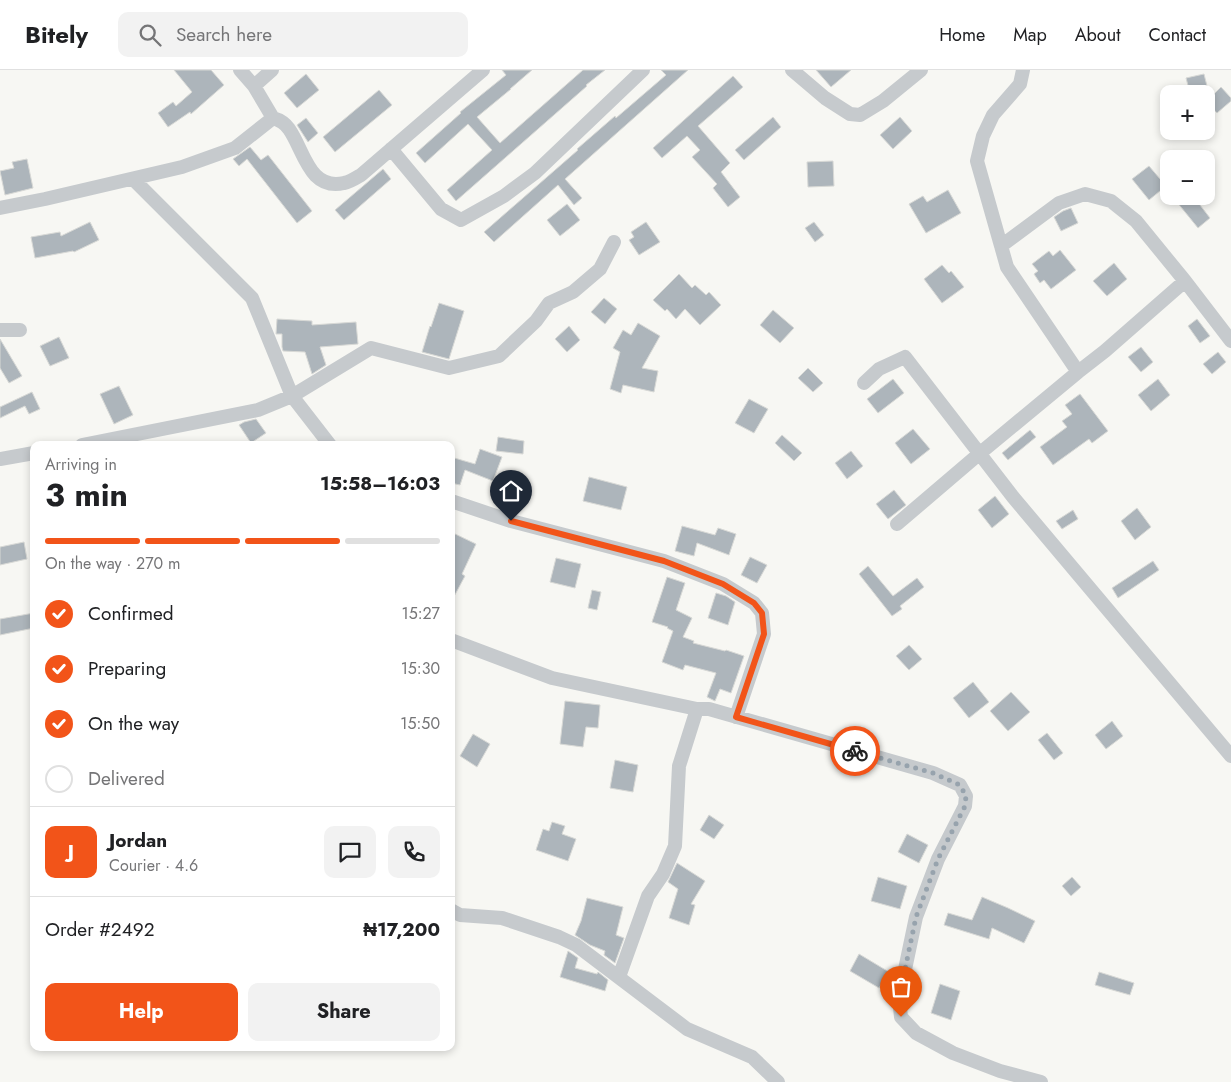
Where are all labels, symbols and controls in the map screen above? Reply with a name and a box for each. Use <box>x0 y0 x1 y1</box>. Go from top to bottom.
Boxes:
search box <box>118 12 468 57</box>
text: Bitely <box>25 17 88 52</box>
icon: search <box>136 21 164 49</box>
text: Search here <box>176 21 272 48</box>
text: Home <box>939 22 985 48</box>
text: Map <box>1013 22 1047 48</box>
text: About <box>1075 22 1120 48</box>
text: Contact <box>1148 22 1206 48</box>
map controls <box>1160 85 1215 205</box>
button: + <box>1160 85 1215 140</box>
button: − <box>1160 150 1215 205</box>
text: Arriving in <box>45 453 117 476</box>
text: 15:58–16:03 <box>320 470 440 497</box>
pin <box>490 470 532 521</box>
text: 3 min <box>45 472 128 518</box>
icon: home <box>497 477 525 505</box>
text: On the way · 270 m <box>45 552 180 575</box>
icon: check <box>45 600 73 628</box>
text: Confirmed <box>88 600 174 627</box>
text: 15:27 <box>401 602 440 625</box>
icon: check <box>45 655 73 683</box>
text: Preparing <box>88 655 166 682</box>
text: 15:30 <box>401 657 440 680</box>
icon: check <box>45 710 73 738</box>
text: On the way <box>88 710 179 737</box>
text: 15:50 <box>400 712 440 735</box>
courier <box>830 726 880 776</box>
icon: bike <box>841 737 869 765</box>
text: Delivered <box>88 765 165 792</box>
button: chat <box>324 826 376 878</box>
button: phone <box>388 826 440 878</box>
text: Jordan <box>109 827 167 854</box>
text: J <box>68 838 74 865</box>
text: Courier · 4.6 <box>109 854 198 877</box>
text: Order #2492 <box>45 916 155 943</box>
text: ₦17,200 <box>363 916 440 943</box>
pin <box>880 966 922 1017</box>
icon: bag <box>887 973 915 1001</box>
button: Help <box>45 983 238 1041</box>
button: Share <box>248 983 440 1041</box>

